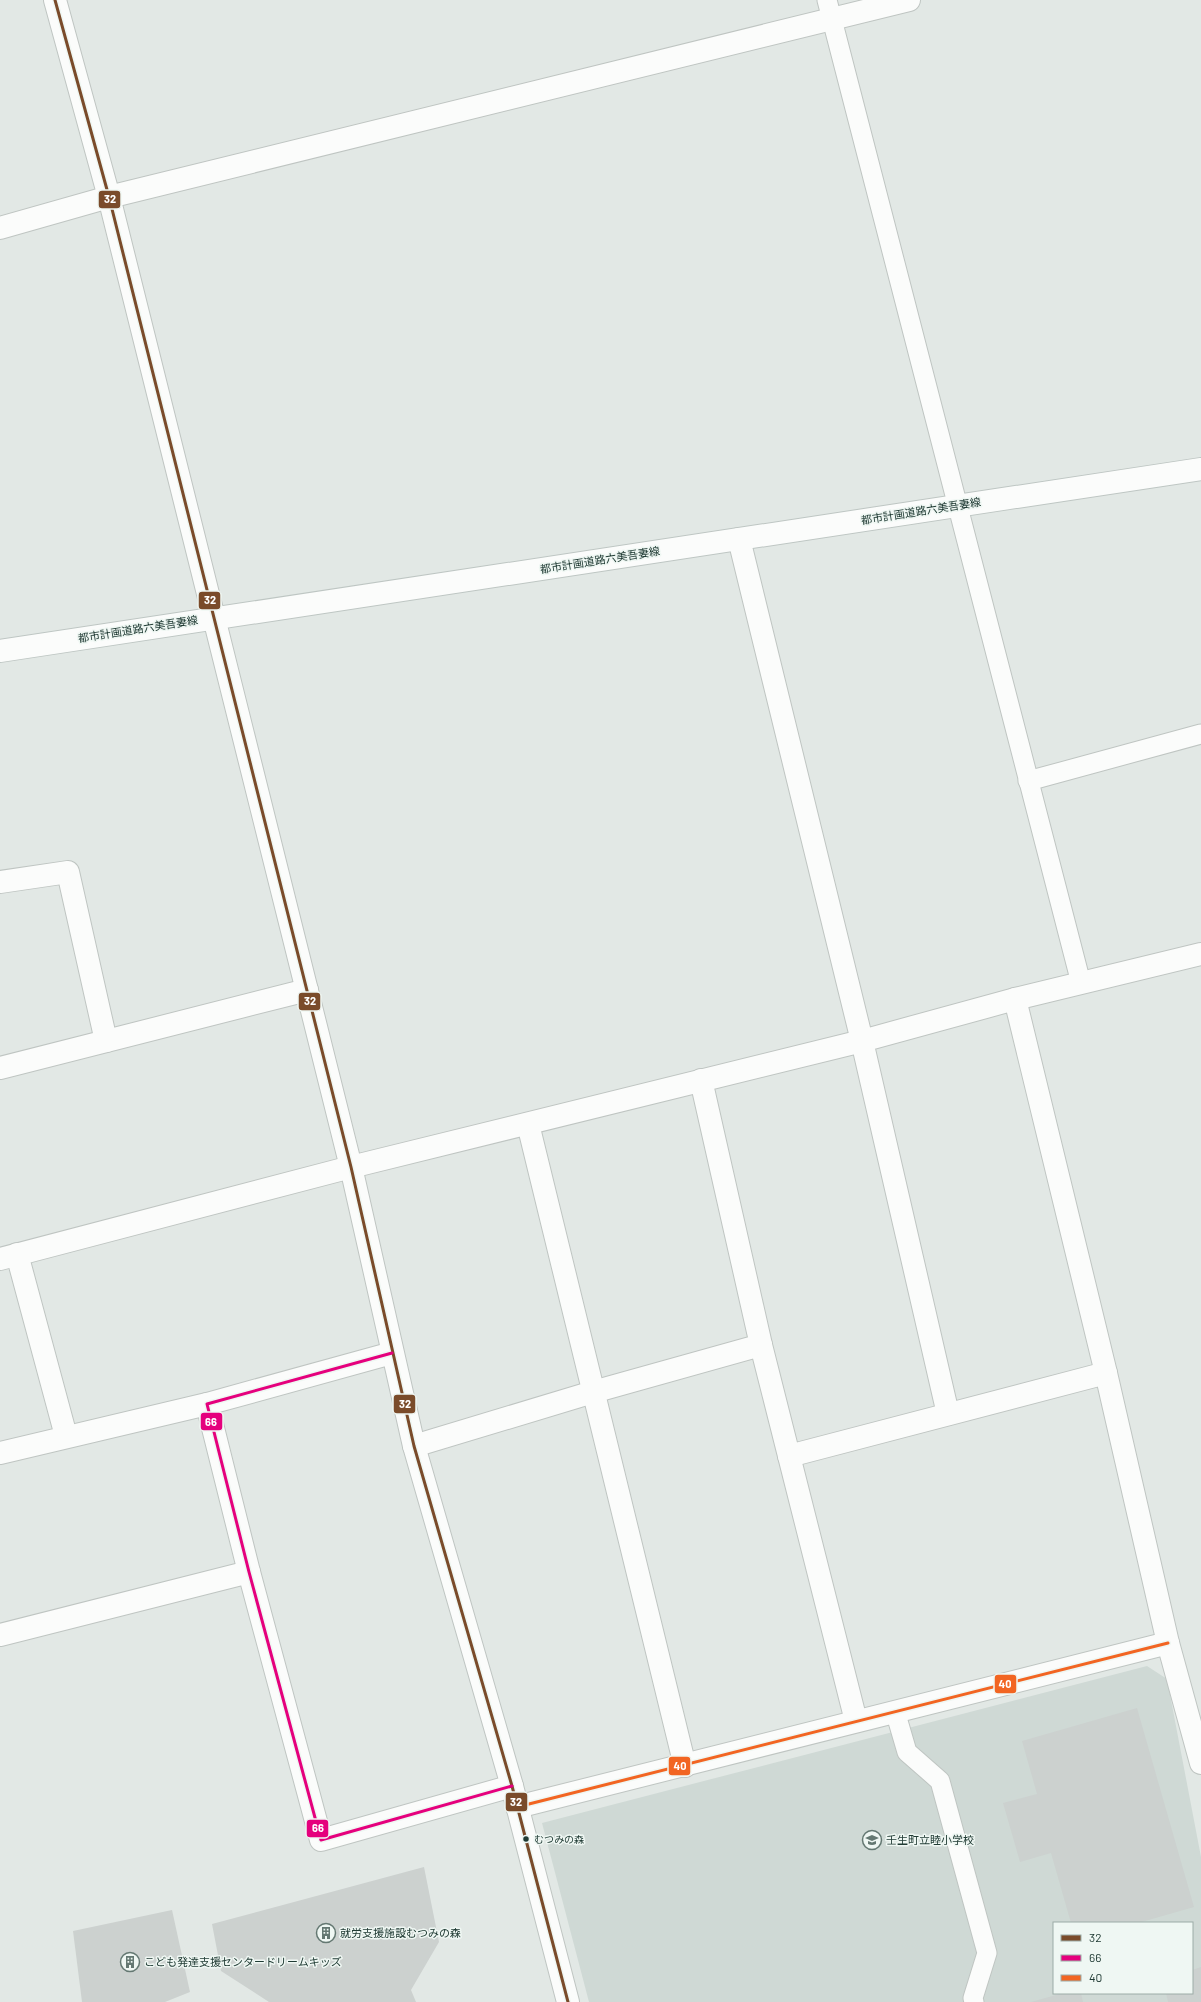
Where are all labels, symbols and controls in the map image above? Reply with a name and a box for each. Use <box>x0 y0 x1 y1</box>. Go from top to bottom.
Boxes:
line badge: 32 <box>98 190 121 209</box>
text: 32 <box>104 192 116 205</box>
street label: 都市計画道路六美吾妻線 <box>860 495 982 526</box>
street label: 都市計画道路六美吾妻線 <box>539 544 661 575</box>
line badge: 32 <box>198 591 221 610</box>
text: 32 <box>204 593 216 606</box>
street label: 都市計画道路六美吾妻線 <box>77 613 199 644</box>
line badge: 32 <box>298 992 321 1011</box>
text: 32 <box>304 994 316 1007</box>
line badge: 32 <box>393 1394 416 1414</box>
text: 32 <box>399 1397 411 1410</box>
line badge: 66 <box>200 1412 223 1431</box>
text: 66 <box>205 1415 217 1428</box>
line badge: 40 <box>994 1674 1017 1694</box>
text: 40 <box>999 1677 1011 1690</box>
line badge: 40 <box>668 1756 691 1776</box>
text: 40 <box>674 1759 686 1772</box>
line badge: 32 <box>505 1792 528 1812</box>
text: 32 <box>510 1795 522 1808</box>
line badge: 66 <box>306 1819 329 1838</box>
text: 66 <box>312 1821 324 1834</box>
school or university icon: 壬生町立睦小学校 <box>861 1829 883 1851</box>
place label: むつみの森 <box>534 1833 584 1845</box>
place label: 壬生町立睦小学校 <box>886 1833 974 1846</box>
marker: むつみの森 <box>521 1834 531 1844</box>
building icon: 就労支援施設むつみの森 <box>315 1922 337 1944</box>
legend <box>1053 1922 1193 1994</box>
place label: 就労支援施設むつみの森 <box>340 1926 461 1939</box>
text: 32 <box>1089 1930 1102 1944</box>
text: 66 <box>1089 1950 1101 1964</box>
building icon: こども発達支援センタードリームキッズ <box>119 1951 141 1973</box>
place label: こども発達支援センタードリームキッズ <box>144 1955 342 1968</box>
text: 40 <box>1089 1970 1102 1984</box>

